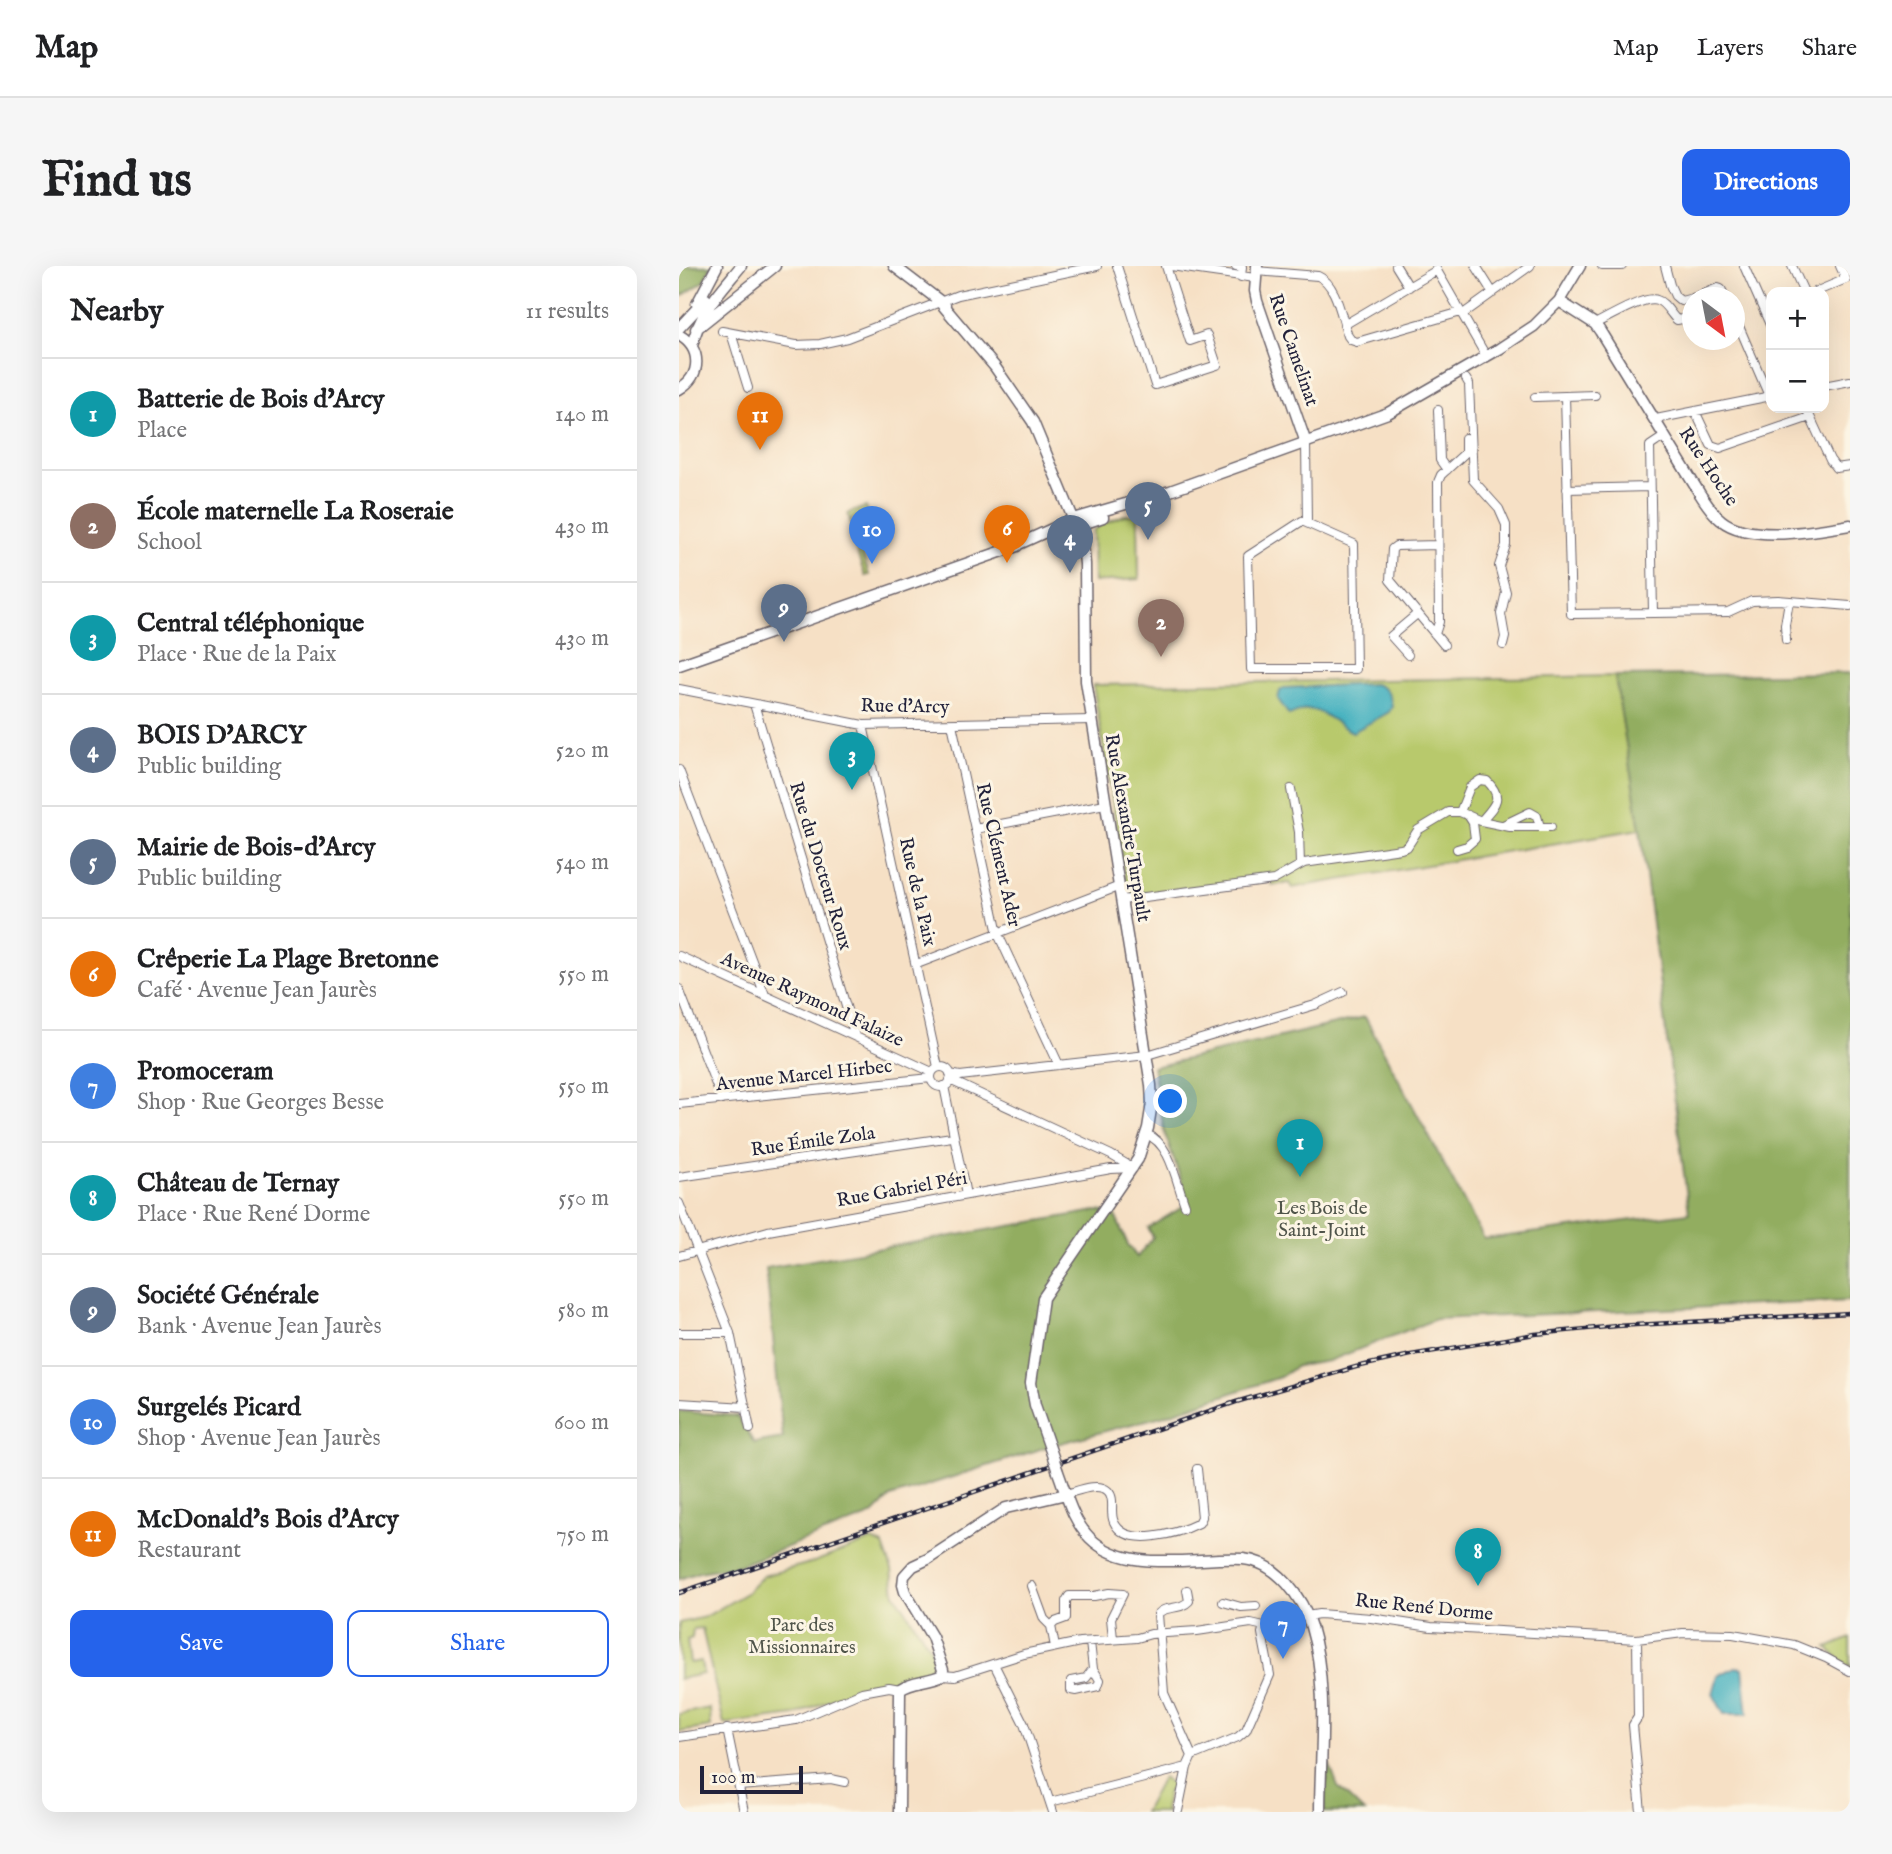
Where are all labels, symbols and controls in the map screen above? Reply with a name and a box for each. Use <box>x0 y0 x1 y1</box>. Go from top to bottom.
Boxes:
text: Map <box>35 27 98 69</box>
text: Map <box>1613 33 1659 64</box>
text: Layers <box>1697 33 1764 64</box>
text: Share <box>1802 33 1857 64</box>
button: Directions <box>1682 149 1850 216</box>
text: Find us <box>42 151 192 213</box>
north arrow <box>1682 287 1745 350</box>
map controls <box>1766 287 1829 413</box>
button: + <box>1766 287 1829 350</box>
street label: Rue Camelinat <box>1263 291 1324 410</box>
text: Nearby <box>70 293 163 331</box>
text: 11 results <box>526 297 609 326</box>
button: − <box>1766 350 1829 413</box>
text: Batterie de Bois d'Arcy <box>137 383 385 416</box>
pin: 11 <box>737 392 783 450</box>
text: 1 <box>89 400 97 429</box>
text: 140 m <box>555 400 609 429</box>
text: Place <box>137 416 187 445</box>
street label: Rue Hoche <box>1673 423 1743 511</box>
pin: 5 <box>1125 482 1171 540</box>
text: École maternelle La Roseraie <box>137 495 454 528</box>
pin: 6 <box>984 505 1030 563</box>
pin: 10 <box>849 506 895 564</box>
text: 2 <box>88 512 98 541</box>
text: 430 m <box>555 512 609 541</box>
pin: 4 <box>1047 515 1093 573</box>
text: School <box>137 528 202 557</box>
pin: 9 <box>761 584 807 642</box>
pin: 2 <box>1138 599 1184 657</box>
text: Central téléphonique <box>137 607 364 640</box>
text: 3 <box>89 624 97 653</box>
text: 430 m <box>555 624 609 653</box>
text: Place · Rue de la Paix <box>137 640 337 669</box>
street label: Rue d'Arcy <box>860 694 950 720</box>
text: BOIS D'ARCY <box>137 719 306 752</box>
pin: 3 <box>829 732 875 790</box>
street label: Rue Alexandre Turpault <box>1099 732 1155 924</box>
text: 4 <box>87 736 99 765</box>
text: 520 m <box>556 736 609 765</box>
text: Public building <box>137 752 281 781</box>
street label: Rue du Docteur Roux <box>783 779 857 953</box>
street label: Rue Clément Ader <box>970 781 1026 929</box>
text: Mairie de Bois-d'Arcy <box>137 831 375 864</box>
street label: Rue de la Paix <box>893 835 941 949</box>
text: 5 <box>89 848 97 877</box>
text: 540 m <box>555 848 609 877</box>
text: Public building <box>137 864 281 893</box>
text: Crêperie La Plage Bretonne <box>137 943 439 976</box>
street label: Avenue Raymond Falaize <box>716 947 908 1053</box>
text: 6 <box>88 960 98 989</box>
text: 550 m <box>558 960 609 989</box>
text: Café · Avenue Jean Jaurès <box>137 976 377 1005</box>
text: Promoceram <box>137 1055 274 1088</box>
street label: Avenue Marcel Hirbec <box>714 1055 893 1097</box>
text: 7 <box>88 1072 98 1101</box>
text: 550 m <box>558 1072 609 1101</box>
your location <box>1153 1084 1187 1118</box>
text: Shop · Rue Georges Besse <box>137 1088 384 1117</box>
pin: 1 <box>1277 1119 1323 1177</box>
street label: Rue Émile Zola <box>749 1120 877 1163</box>
text: Château de Ternay <box>137 1167 339 1200</box>
street label: Rue Gabriel Péri <box>835 1167 969 1213</box>
text: 8 <box>88 1184 98 1213</box>
text: 550 m <box>558 1184 609 1213</box>
park label: Les Bois de Saint-Joint <box>1277 1197 1368 1243</box>
text: Place · Rue René Dorme <box>137 1200 370 1229</box>
text: Société Générale <box>137 1279 319 1312</box>
text: 9 <box>88 1296 98 1325</box>
text: 580 m <box>558 1296 609 1325</box>
text: Bank · Avenue Jean Jaurès <box>137 1312 381 1341</box>
text: Surgelés Picard <box>137 1391 301 1424</box>
text: 10 <box>83 1408 103 1437</box>
text: 600 m <box>554 1408 609 1437</box>
text: Shop · Avenue Jean Jaurès <box>137 1424 381 1453</box>
text: McDonald's Bois d'Arcy <box>137 1503 399 1536</box>
text: 11 <box>84 1520 102 1549</box>
text: 750 m <box>556 1520 609 1549</box>
pin: 8 <box>1455 1528 1501 1586</box>
text: Restaurant <box>137 1536 241 1565</box>
street label: Rue René Dorme <box>1354 1589 1495 1627</box>
pin: 7 <box>1260 1601 1306 1659</box>
button: Save <box>70 1610 333 1677</box>
button: Share <box>347 1610 609 1677</box>
park label: Parc des Missionnaires <box>748 1614 856 1660</box>
scale bar <box>700 1763 803 1795</box>
text: 100 m <box>711 1766 755 1790</box>

